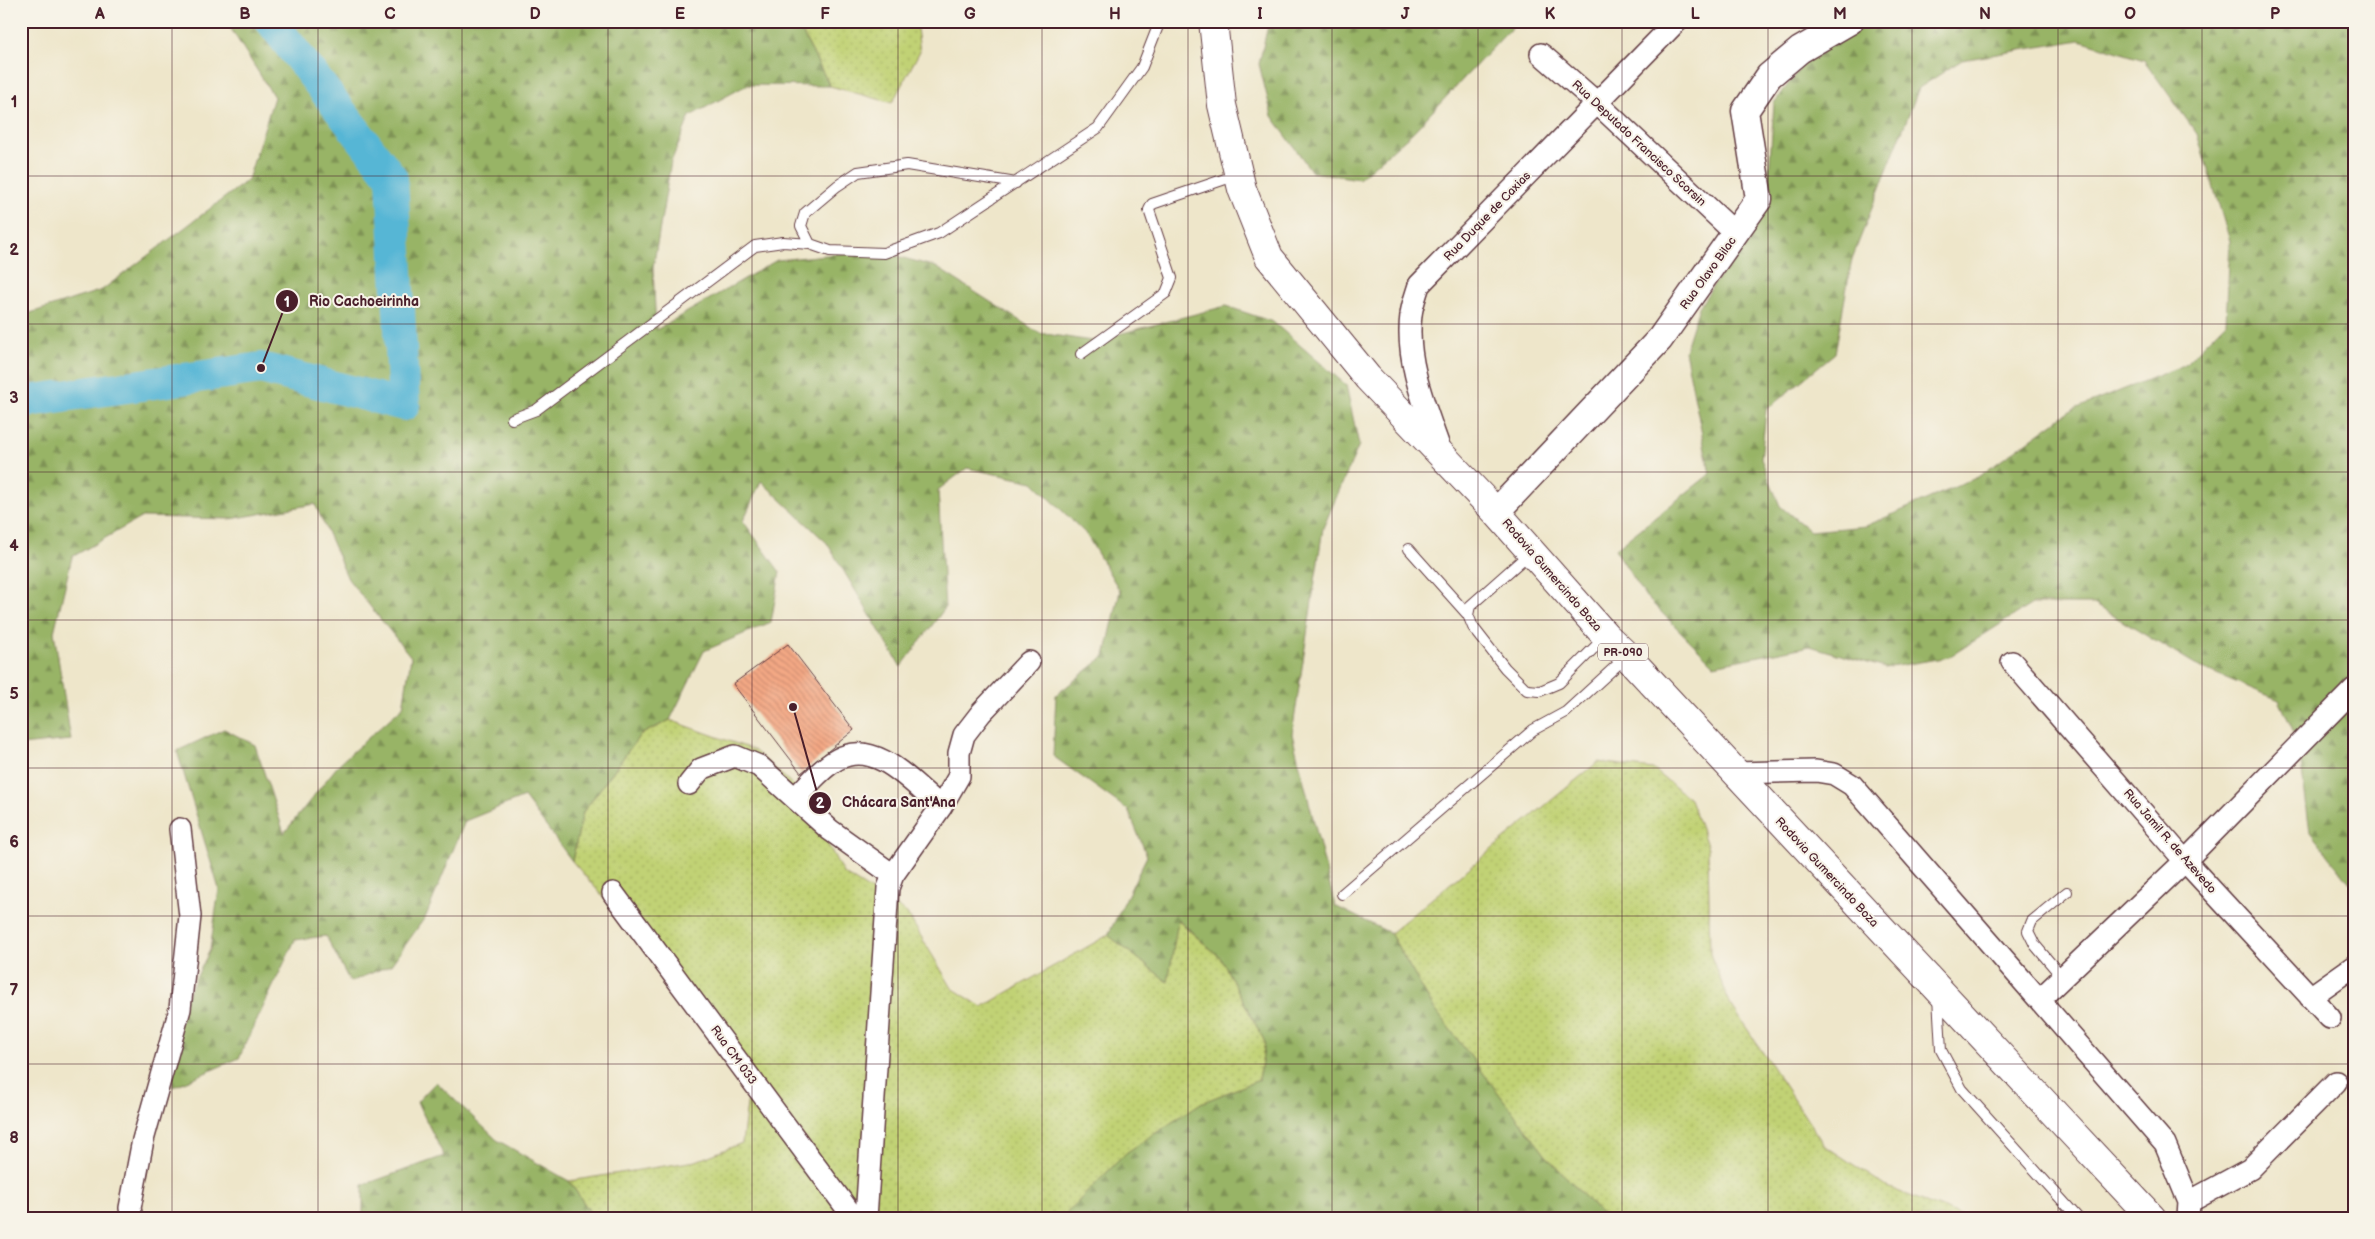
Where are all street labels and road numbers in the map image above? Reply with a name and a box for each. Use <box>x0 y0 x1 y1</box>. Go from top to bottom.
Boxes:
street label: Rua Deputado Francisco Scorsin <box>1568 77 1709 210</box>
street label: Rua Duque de Caxias <box>1441 168 1534 264</box>
street label: Rua Olavo Bilac <box>1677 234 1740 313</box>
street label: Rodovia Gumercindo Boza <box>1499 516 1605 635</box>
road number: PR-090 <box>1598 644 1648 660</box>
street label: Rua Jamil R. de Azevedo <box>2120 786 2219 897</box>
street label: Rodovia Gumercindo Boza <box>1772 814 1882 930</box>
street label: Rua CM 033 <box>707 1023 760 1088</box>

